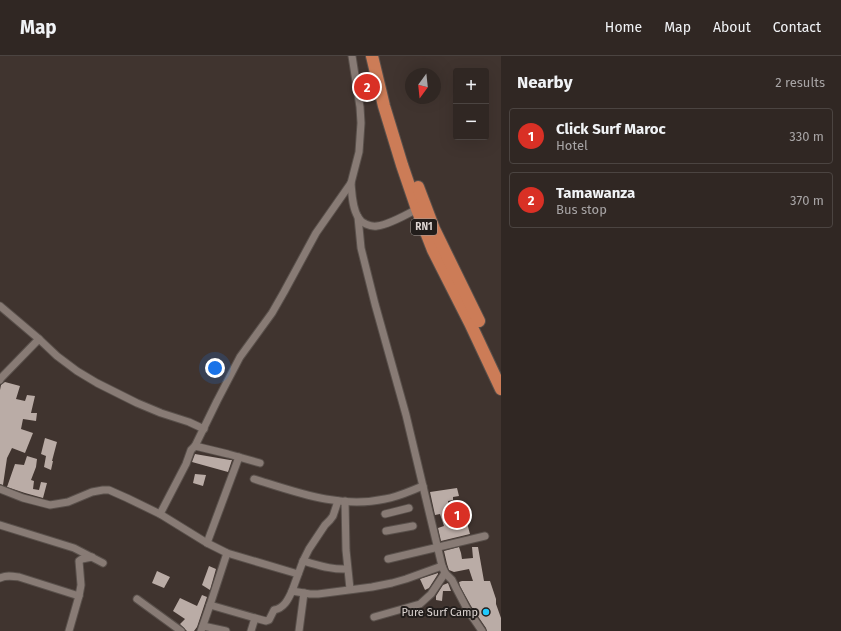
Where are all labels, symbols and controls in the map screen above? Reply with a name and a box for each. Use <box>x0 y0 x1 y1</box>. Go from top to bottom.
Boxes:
text: Map <box>20 16 57 39</box>
text: Home <box>605 19 642 36</box>
text: Map <box>664 19 691 36</box>
text: About <box>713 19 751 36</box>
text: Contact <box>773 19 821 36</box>
north arrow <box>405 68 441 104</box>
map controls <box>453 68 489 140</box>
button: + <box>453 68 489 104</box>
pin: 2 <box>354 72 380 102</box>
text: Nearby <box>517 72 572 93</box>
text: 2 results <box>775 75 825 90</box>
button: − <box>453 104 489 140</box>
text: Click Surf Maroc <box>556 120 666 138</box>
text: 1 <box>528 129 534 144</box>
text: 330 m <box>789 129 824 144</box>
text: Hotel <box>556 138 588 153</box>
text: Tamawanza <box>556 184 635 202</box>
text: 2 <box>528 193 534 208</box>
text: 370 m <box>790 193 824 208</box>
text: Bus stop <box>556 202 607 217</box>
road number: RN1 <box>411 219 437 235</box>
your location <box>205 358 225 378</box>
pin: 1 <box>444 500 470 530</box>
place label: Pure Surf Camp <box>401 606 478 619</box>
marker: Pure Surf Camp <box>481 607 491 617</box>

